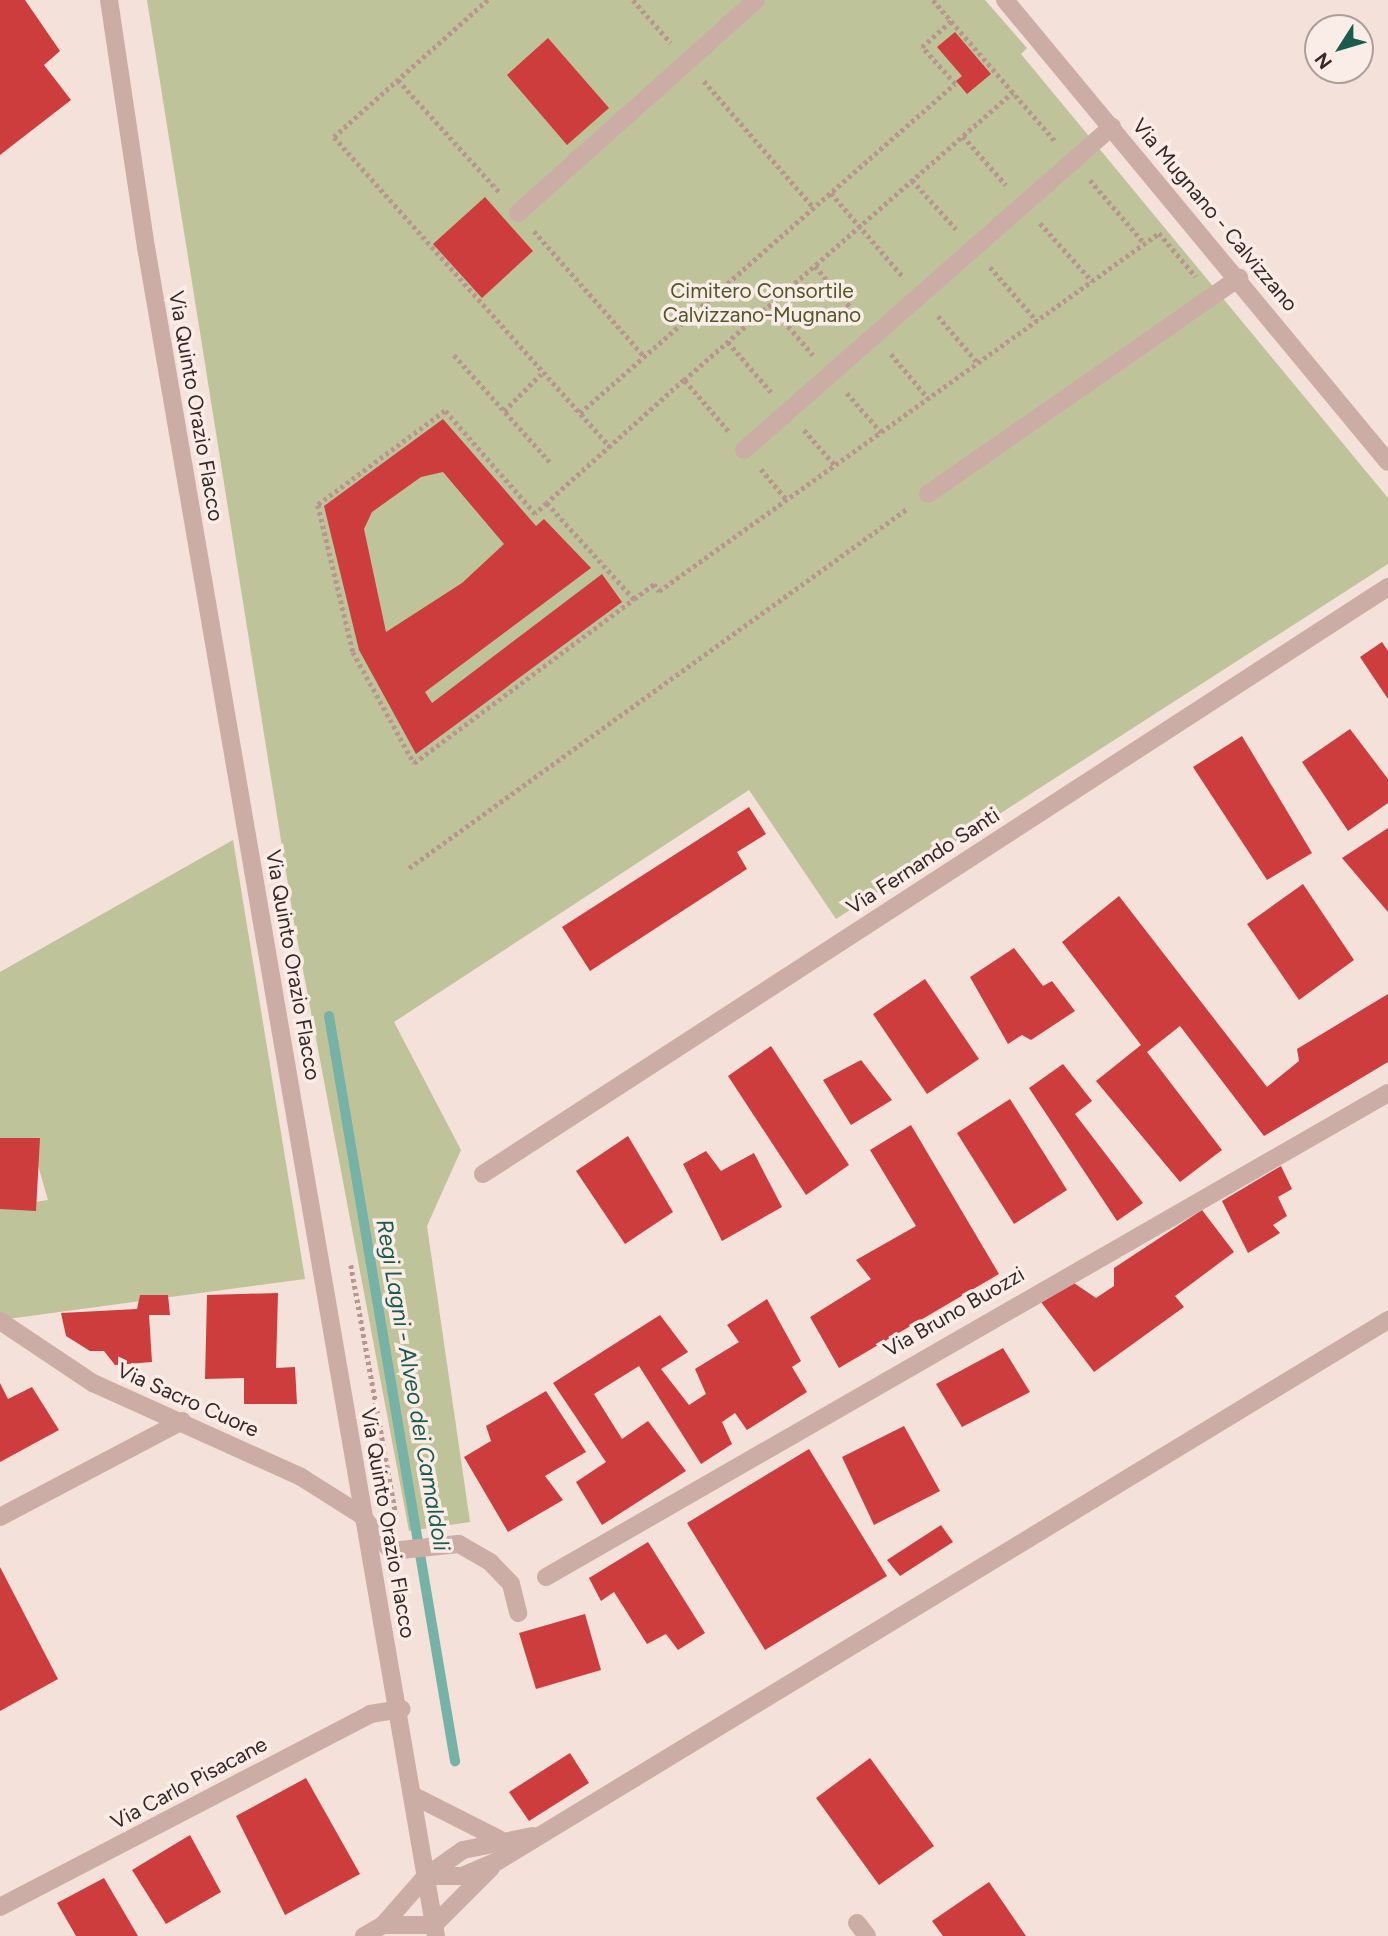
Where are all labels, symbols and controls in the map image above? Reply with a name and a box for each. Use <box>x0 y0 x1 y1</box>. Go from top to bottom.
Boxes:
north arrow <box>1304 14 1374 84</box>
text: N <box>1310 48 1337 74</box>
street label: Via Mugnano - Calvizzano <box>1127 113 1303 317</box>
park label: Cimitero Consortile Calvizzano-Mugnano <box>663 278 861 328</box>
street label: Via Quinto Orazio Flacco <box>163 289 229 523</box>
street label: Via Fernando Santi <box>842 802 1004 920</box>
street label: Via Quinto Orazio Flacco <box>260 848 326 1082</box>
water label: Regi Lagni - Alveo dei Camaldoli <box>370 1217 456 1553</box>
street label: Via Bruno Buozzi <box>879 1262 1029 1362</box>
street label: Via Sacro Cuore <box>113 1358 263 1442</box>
street label: Via Quinto Orazio Flacco <box>355 1406 421 1640</box>
street label: Via Carlo Pisacane <box>107 1731 271 1835</box>

